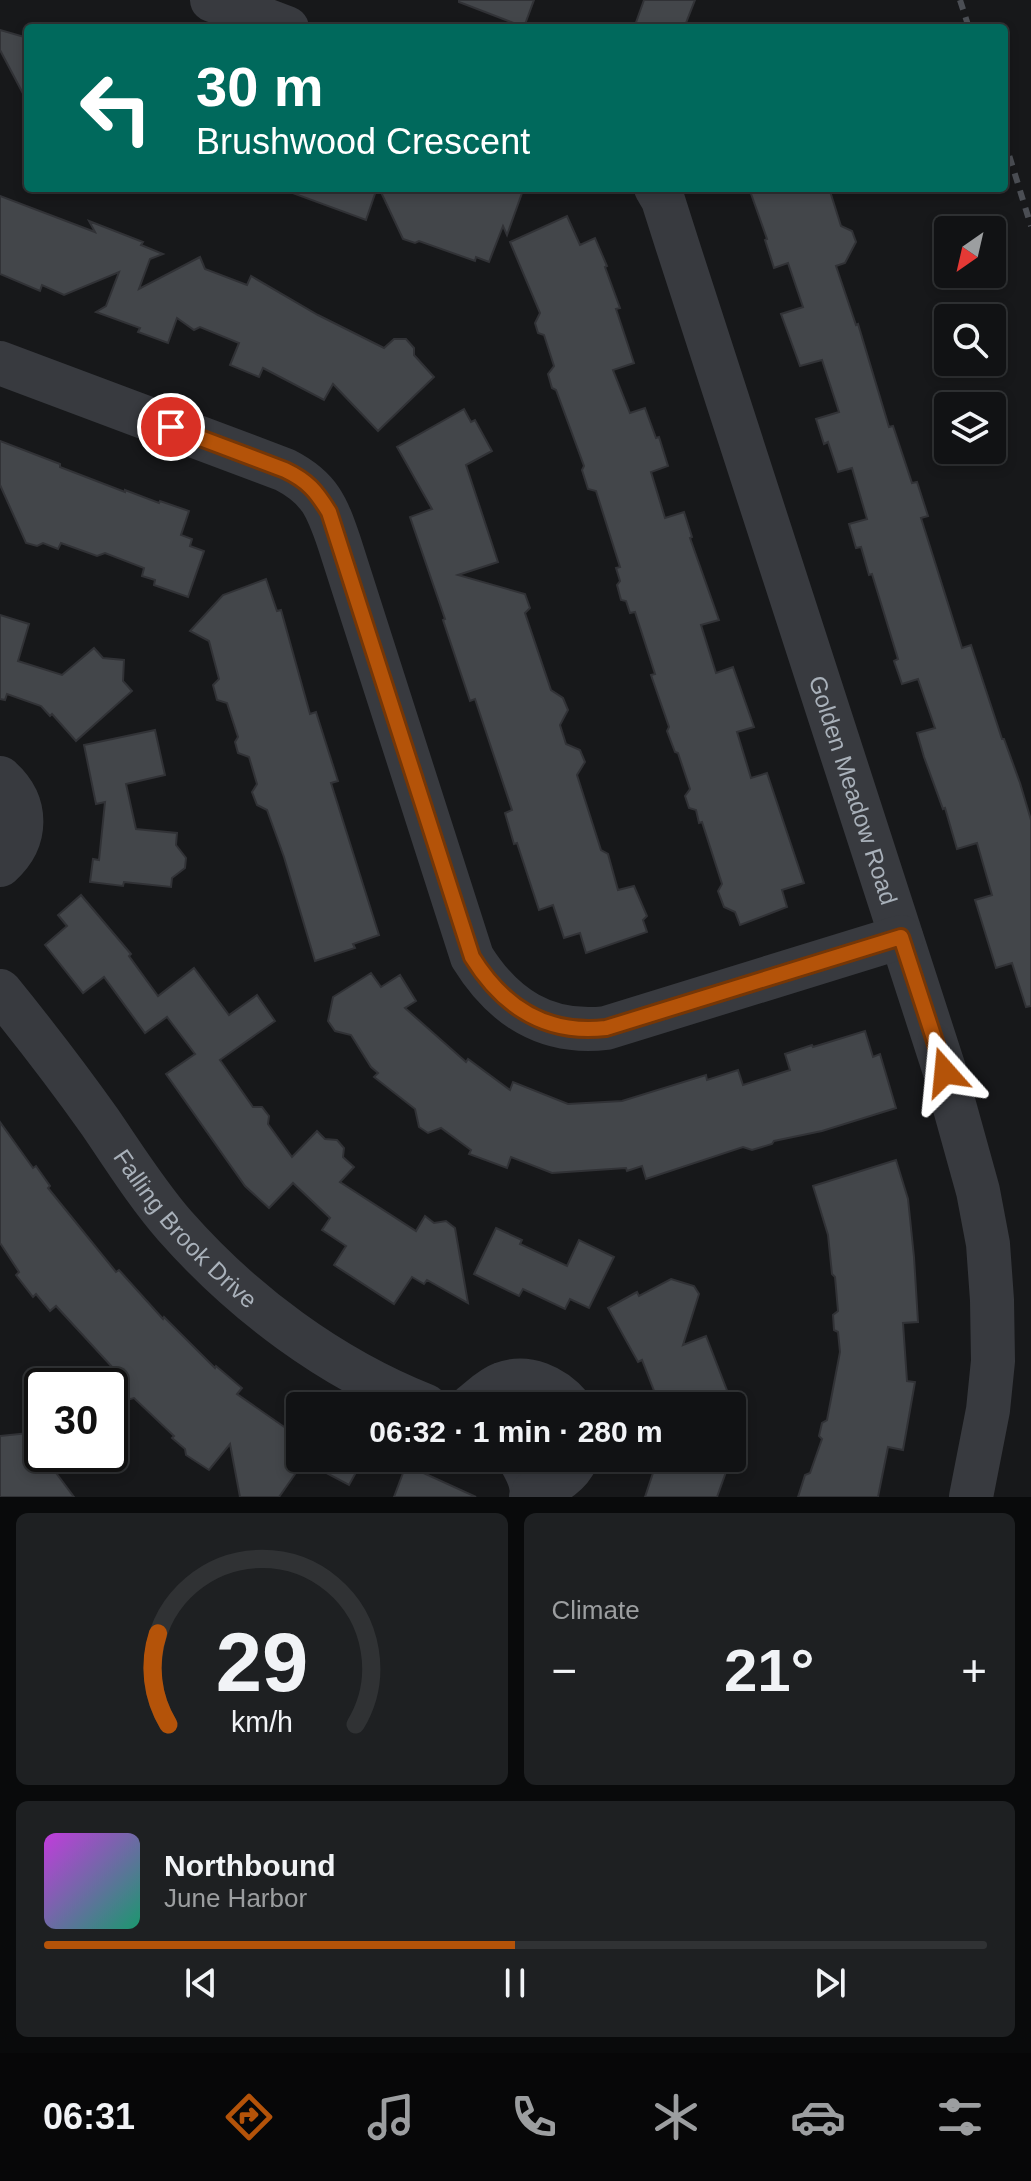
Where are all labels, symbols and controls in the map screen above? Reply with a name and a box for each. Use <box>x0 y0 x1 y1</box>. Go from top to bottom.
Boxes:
text: 30 m <box>196 55 324 118</box>
icon: left <box>64 56 168 160</box>
text: Brushwood Crescent <box>196 121 530 162</box>
north arrow <box>934 216 1006 288</box>
map controls <box>934 216 1006 464</box>
button: search <box>934 304 1006 376</box>
button: layers <box>934 392 1006 464</box>
pin <box>137 393 205 461</box>
icon: arrive <box>149 405 193 449</box>
street label: Golden Meadow Road <box>804 672 903 908</box>
position arrow <box>903 1030 987 1114</box>
street label: Falling Brook Drive <box>109 1144 263 1313</box>
speed limit sign: 30 <box>24 1368 128 1472</box>
text: 06:32 · 1 min · 280 m <box>369 1415 663 1448</box>
text: Climate <box>552 1595 640 1625</box>
text: 29 <box>215 1616 308 1709</box>
text: 21° <box>724 1637 815 1704</box>
text: − <box>552 1646 577 1695</box>
text: + <box>961 1646 987 1695</box>
text: km/h <box>231 1706 293 1738</box>
text: Northbound <box>164 1849 336 1882</box>
text: June Harbor <box>164 1883 307 1913</box>
icon: previous <box>179 1961 223 2005</box>
icon: pause <box>493 1961 537 2005</box>
icon: next <box>808 1961 852 2005</box>
icon: directions <box>221 2089 277 2145</box>
icon: music <box>363 2089 419 2145</box>
icon: phone <box>506 2089 562 2145</box>
icon: climate <box>648 2089 704 2145</box>
icon: car <box>790 2089 846 2145</box>
icon: filters <box>932 2089 988 2145</box>
text: 06:31 <box>43 2096 135 2137</box>

